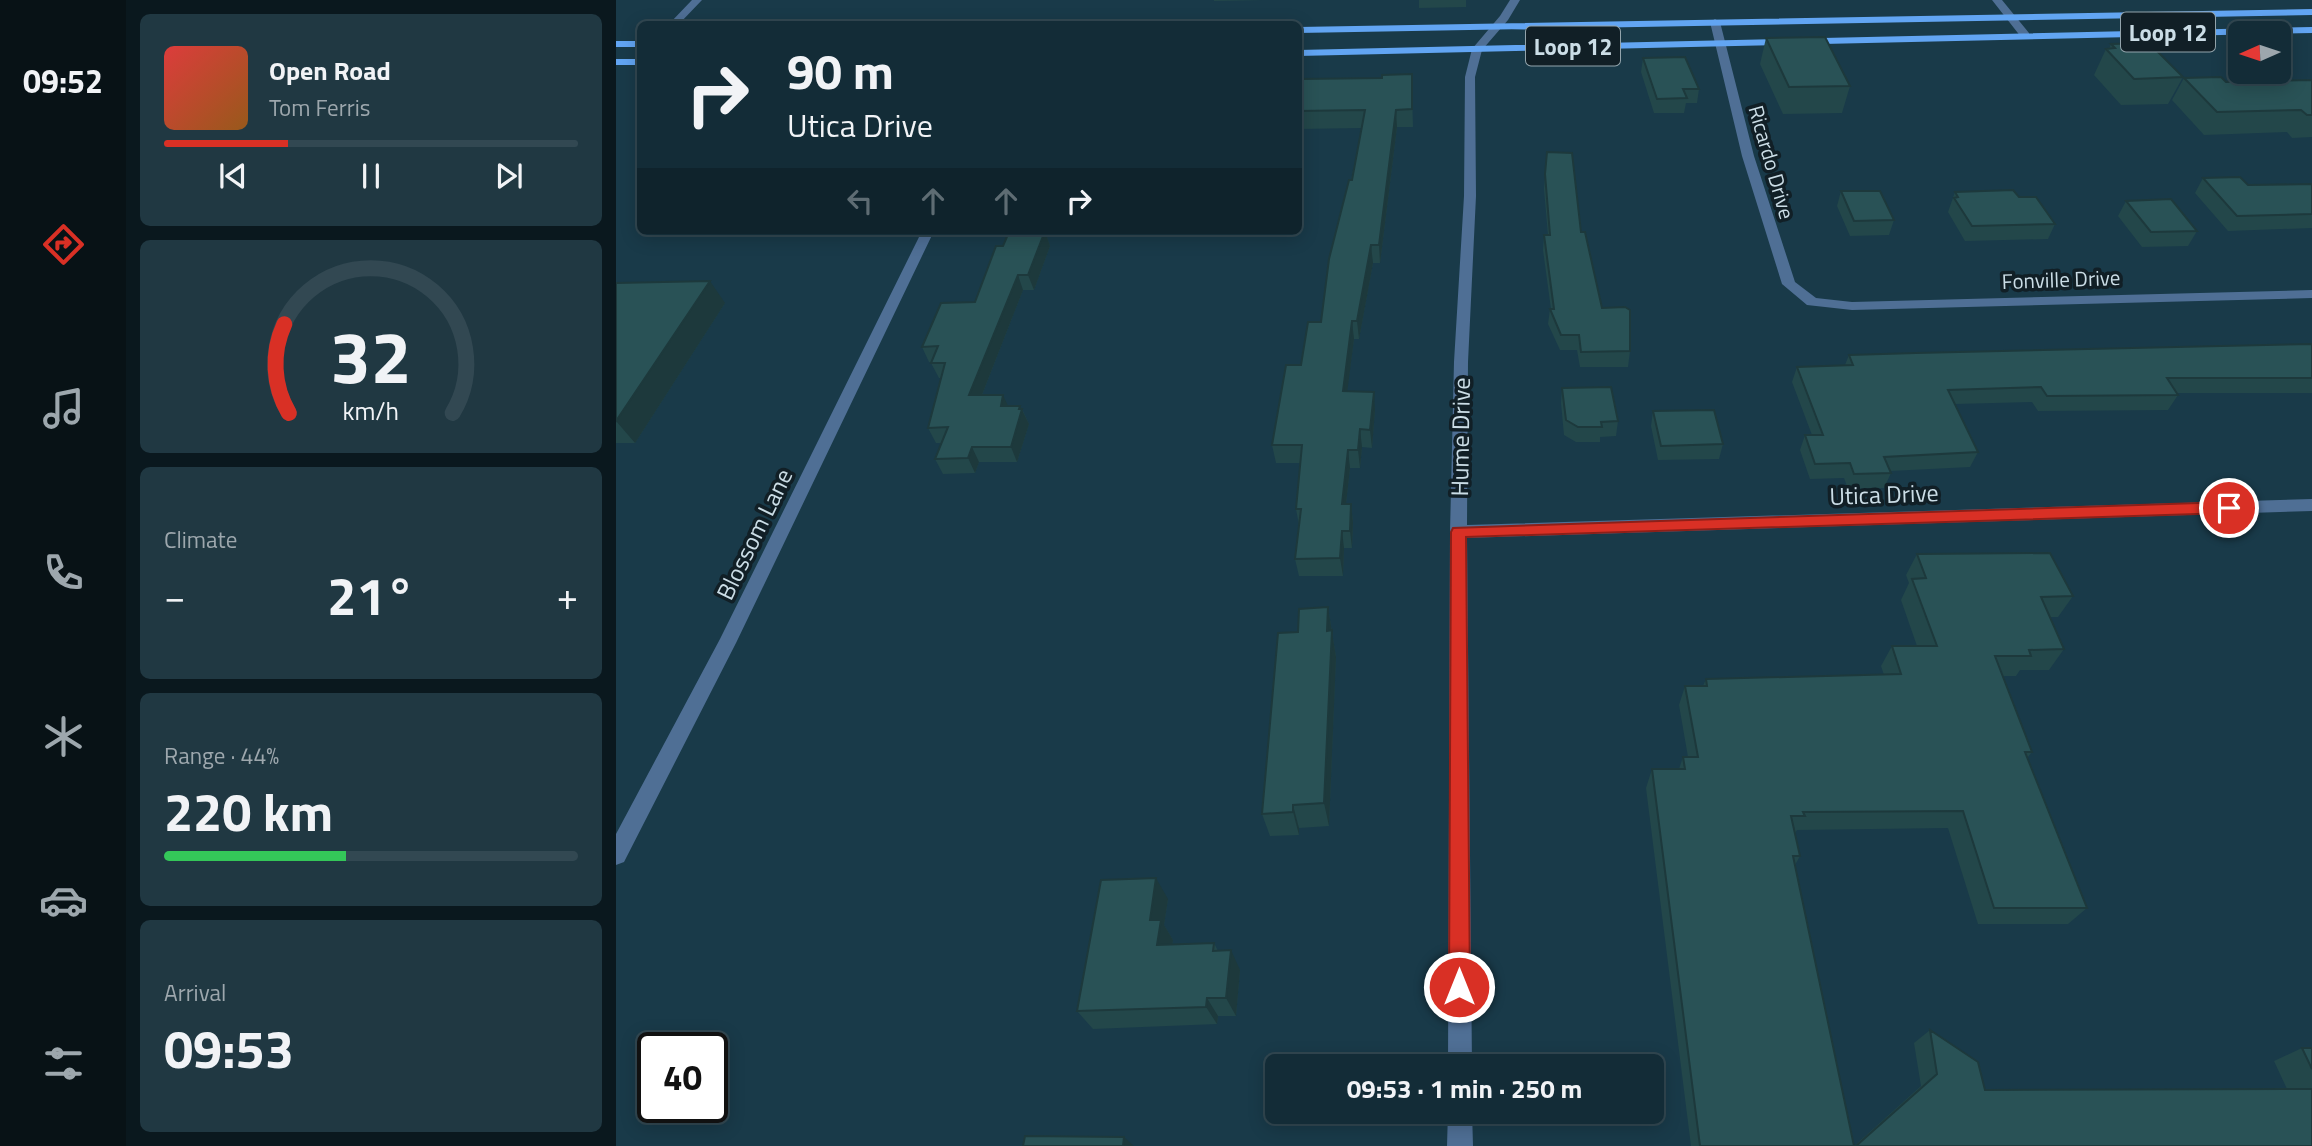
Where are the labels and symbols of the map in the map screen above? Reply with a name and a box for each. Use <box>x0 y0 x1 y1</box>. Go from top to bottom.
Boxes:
road number: Loop 12 <box>2121 12 2215 52</box>
north arrow <box>2228 21 2291 84</box>
road number: Loop 12 <box>1526 26 1620 66</box>
street label: Ricardo Drive <box>1741 101 1803 223</box>
street label: Fonville Drive <box>2001 261 2121 297</box>
street label: Hume Drive <box>1441 377 1479 497</box>
street label: Blossom Lane <box>707 462 801 606</box>
street label: Utica Drive <box>1829 474 1939 514</box>
pin <box>2199 478 2259 538</box>
position arrow <box>1422 950 1496 1024</box>
speed limit sign: 40 <box>637 1032 728 1123</box>

